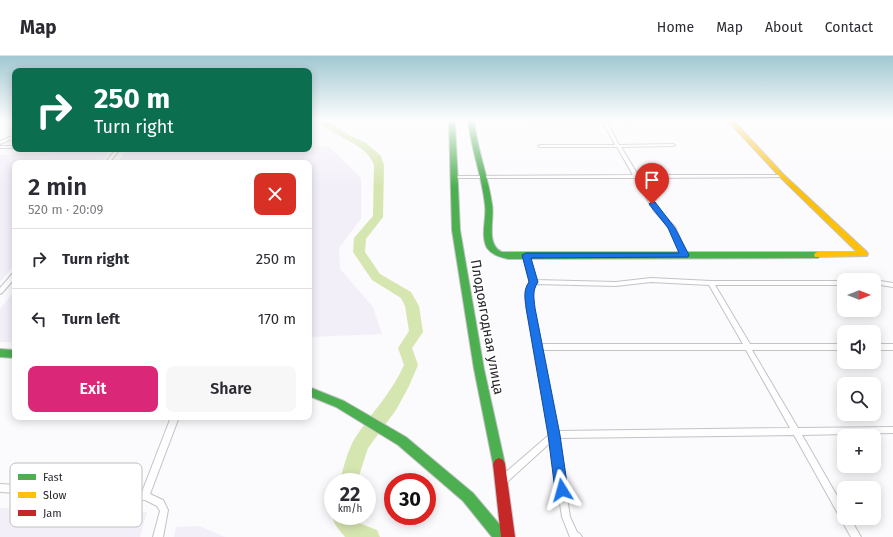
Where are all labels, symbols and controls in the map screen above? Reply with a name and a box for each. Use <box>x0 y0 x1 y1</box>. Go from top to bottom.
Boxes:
text: Map <box>20 16 57 39</box>
text: Home <box>657 19 694 36</box>
text: Map <box>716 19 743 36</box>
text: About <box>765 19 803 36</box>
text: Contact <box>825 19 873 36</box>
text: 250 m <box>94 82 170 115</box>
icon: right <box>28 84 80 136</box>
text: Turn right <box>94 116 174 138</box>
pin <box>635 163 669 204</box>
icon: arrive <box>641 169 663 191</box>
text: 2 min <box>28 173 87 201</box>
button: close <box>254 173 296 215</box>
text: 520 m · 20:09 <box>28 202 103 217</box>
icon: right <box>28 248 50 270</box>
text: Turn right <box>62 250 129 268</box>
text: 250 m <box>256 250 296 268</box>
street label: Плодоягодная улица <box>467 258 507 396</box>
north arrow <box>837 273 881 317</box>
map controls <box>837 273 881 525</box>
icon: left <box>28 308 50 330</box>
text: Turn left <box>62 310 120 328</box>
text: 170 m <box>258 310 296 328</box>
button: sound <box>837 325 881 369</box>
button: Exit <box>28 366 158 412</box>
button: Share <box>166 366 296 412</box>
button: search <box>837 377 881 421</box>
button: + <box>837 429 881 473</box>
legend <box>10 463 142 527</box>
position arrow <box>541 469 583 511</box>
text: Fast <box>43 471 63 484</box>
speed limit sign: 30 <box>384 473 436 525</box>
button: − <box>837 481 881 525</box>
text: 22 <box>340 482 360 506</box>
text: Slow <box>43 489 67 502</box>
text: km/h <box>338 503 362 515</box>
text: Jam <box>43 507 62 520</box>

